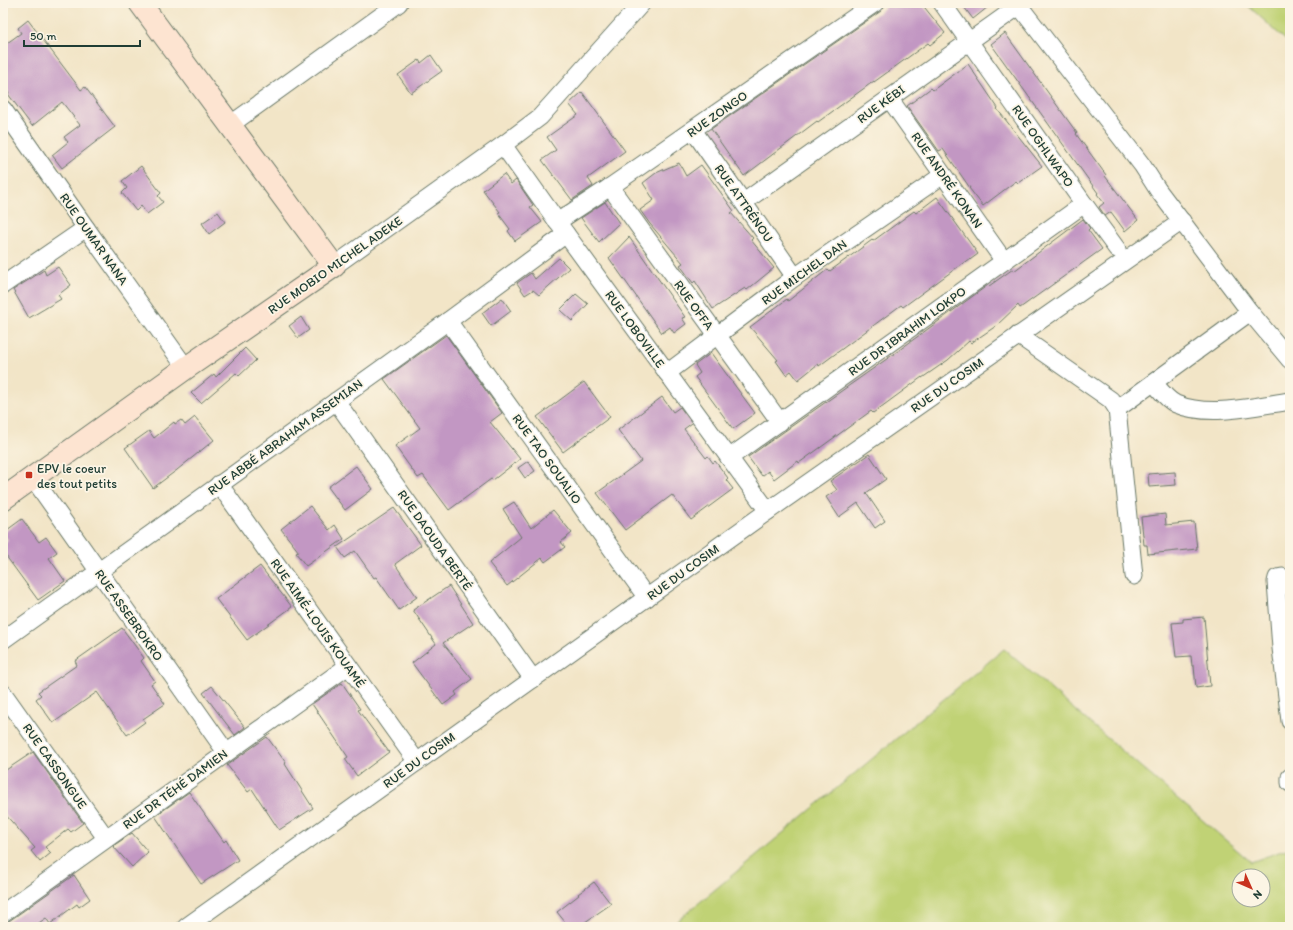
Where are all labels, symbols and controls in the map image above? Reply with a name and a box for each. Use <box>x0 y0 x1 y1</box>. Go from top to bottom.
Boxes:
scale bar <box>24 22 140 48</box>
text: 50 m <box>30 29 56 43</box>
street label: RUE KÉBI <box>854 82 908 126</box>
street label: RUE ZONGO <box>684 88 750 140</box>
street label: RUE OGHLWAPO <box>1009 102 1077 190</box>
street label: RUE ANDRÉ KONAN <box>908 129 986 231</box>
street label: RUE ATTRÉNOU <box>712 161 776 245</box>
street label: RUE OUMAR NANA <box>57 190 132 288</box>
street label: RUE MOBIO MICHEL ADEKE <box>265 213 405 317</box>
street label: RUE MICHEL DAN <box>758 236 850 308</box>
street label: RUE OFFA <box>671 277 717 333</box>
street label: RUE DR IBRAHIM LOKPO <box>845 283 969 379</box>
street label: RUE LOBOVILLE <box>602 287 668 371</box>
street label: RUE DU COSIM <box>908 354 986 416</box>
street label: RUE ABBÉ ABRAHAM ASSEMIAN <box>205 376 365 498</box>
street label: RUE TAO SOUALIO <box>509 411 585 507</box>
place label: EPV le coeur des tout petits <box>37 461 117 491</box>
marker: EPV le coeur des tout petits <box>24 470 34 480</box>
street label: RUE DAOUDA BERTÉ <box>395 487 475 593</box>
street label: RUE DU COSIM <box>644 541 722 603</box>
street label: RUE AIMÉ-LOUIS KOUAMÉ <box>268 556 368 690</box>
street label: RUE ASSEBROKRO <box>92 566 166 664</box>
street label: RUE CASSONGUE <box>20 720 90 812</box>
street label: RUE DU COSIM <box>380 729 458 791</box>
street label: RUE DR TÉHÉ DAMIEN <box>120 746 230 832</box>
north arrow <box>1231 868 1271 908</box>
text: N <box>1250 887 1265 902</box>

